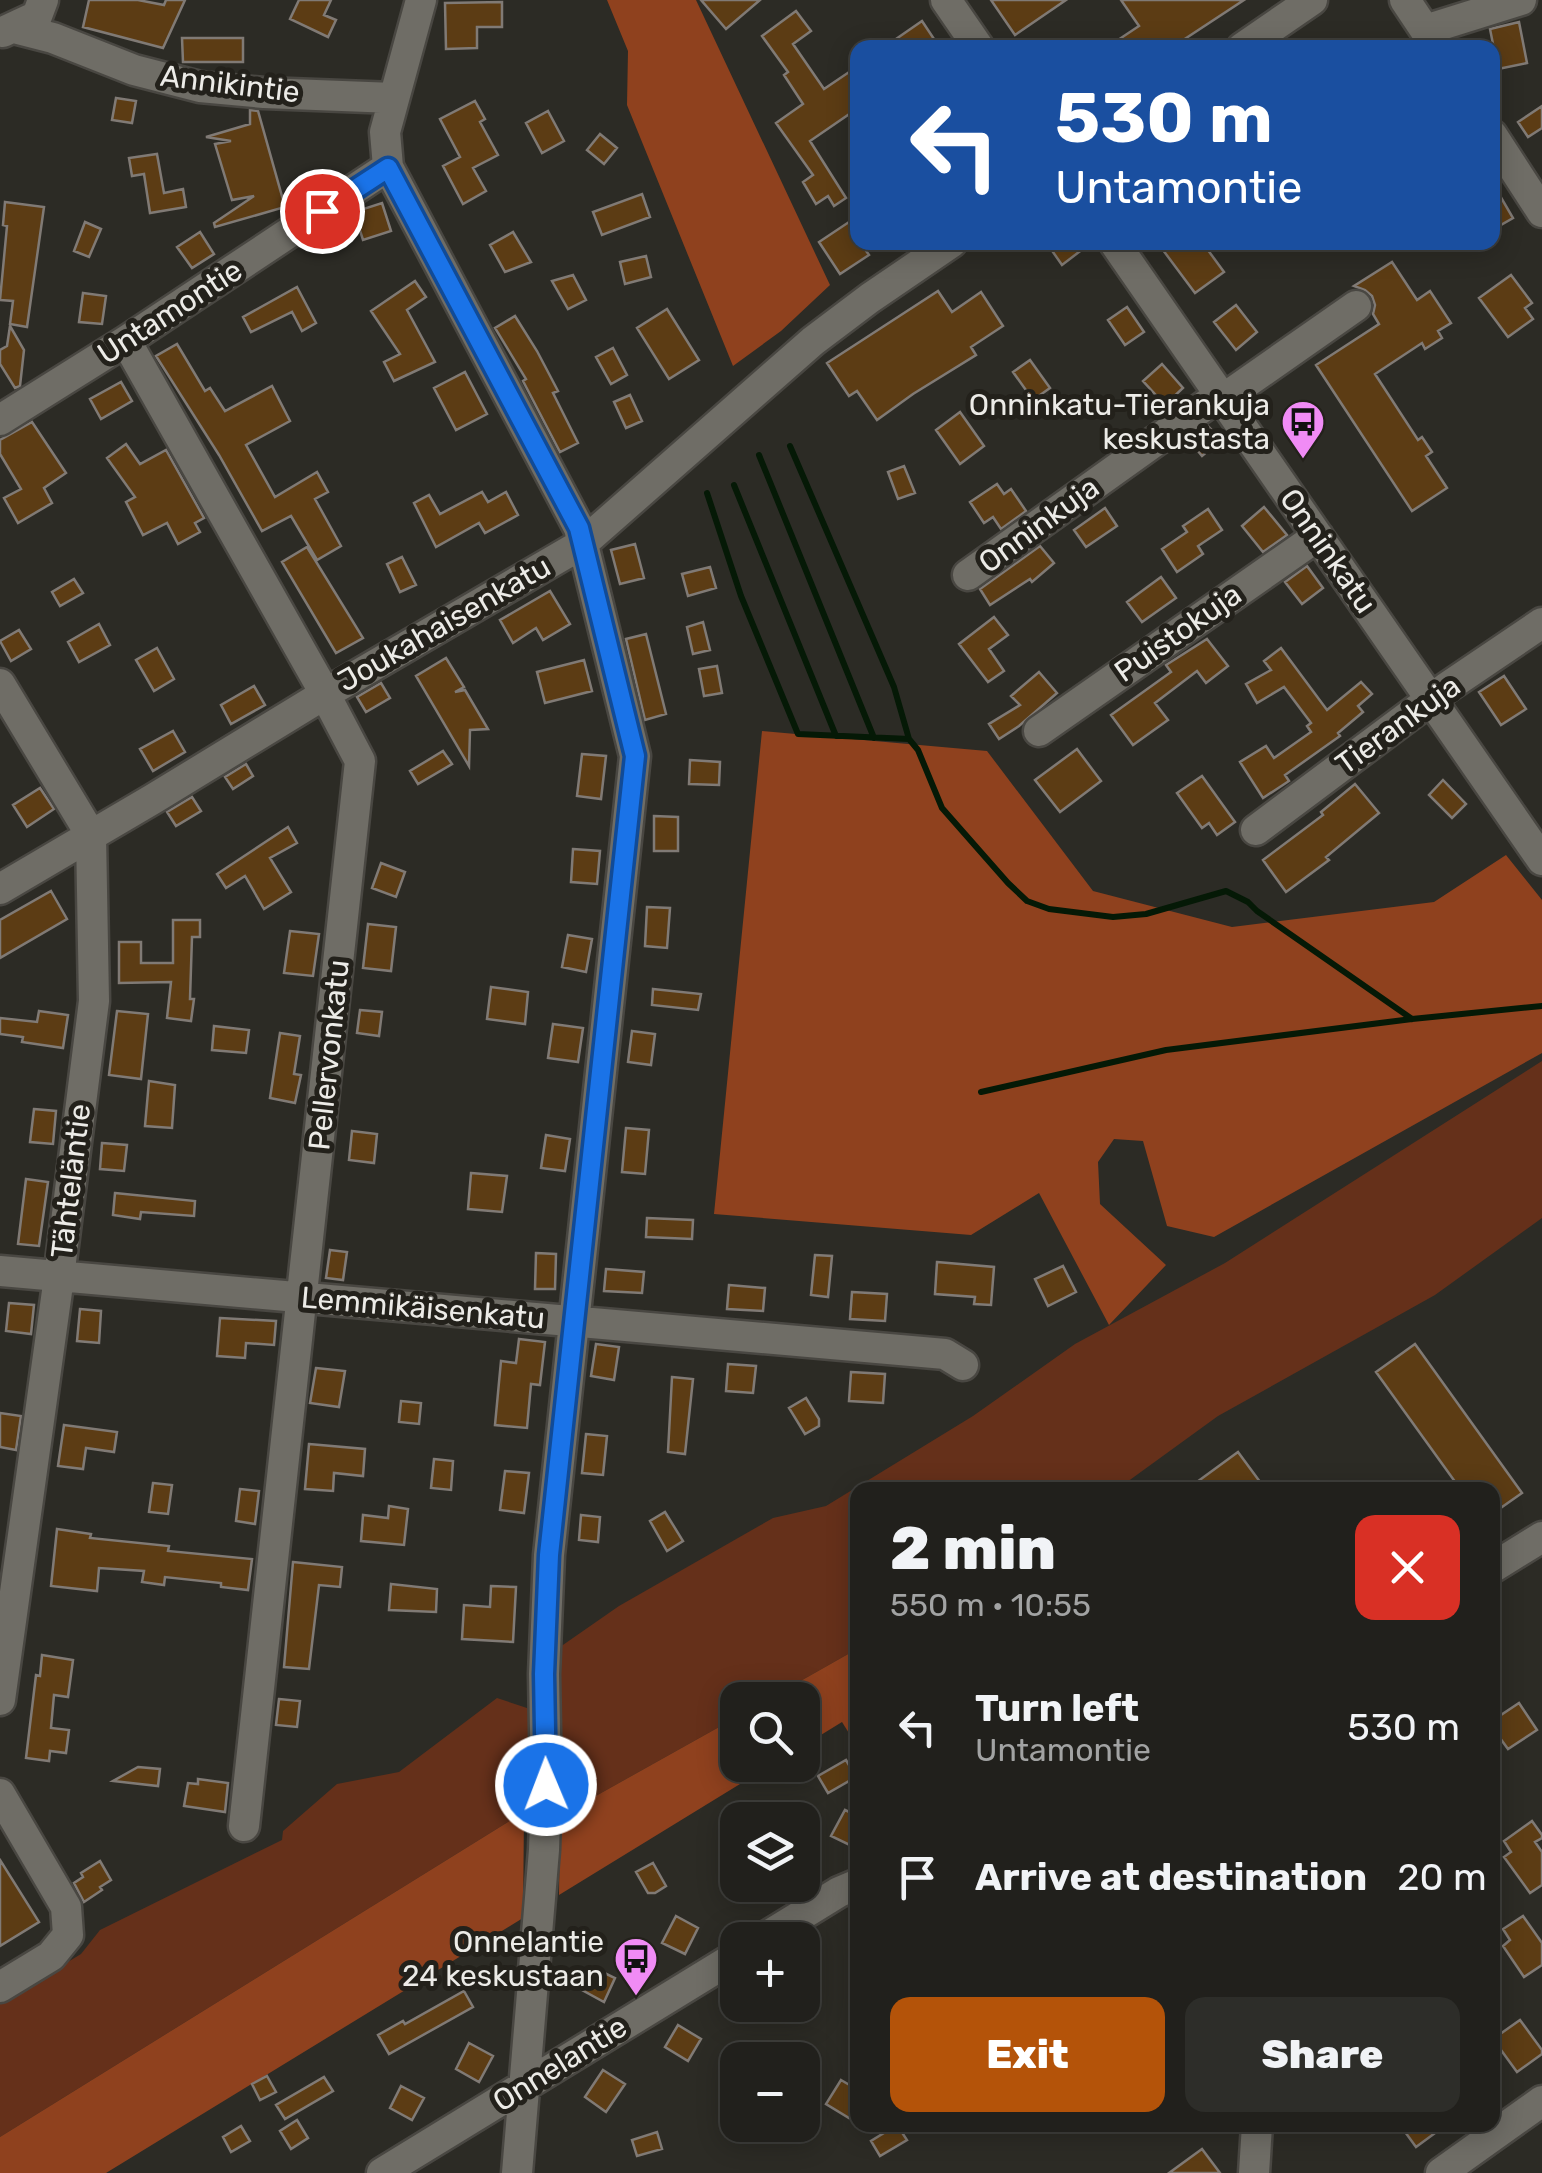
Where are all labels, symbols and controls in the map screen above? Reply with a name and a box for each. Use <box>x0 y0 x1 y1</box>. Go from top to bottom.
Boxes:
street label: Annikintie <box>158 58 302 110</box>
text: 530 m <box>1055 77 1273 160</box>
icon: left <box>890 80 1020 210</box>
text: Untamontie <box>1055 161 1302 214</box>
pin <box>280 169 365 254</box>
icon: arrive <box>295 184 350 239</box>
street label: Untamontie <box>91 252 249 372</box>
place label: Onninkatu-Tierankuja keskustasta <box>969 387 1270 457</box>
bus stop icon: Onninkatu-Tierankuja keskustasta <box>1280 399 1326 460</box>
street label: Onninkuja <box>972 469 1106 581</box>
street label: Onninkatu <box>1272 482 1384 620</box>
street label: Joukahaisenkatu <box>331 548 557 700</box>
street label: Puistokuja <box>1108 576 1248 690</box>
street label: Tierankuja <box>1329 668 1467 782</box>
street label: Pellervonkatu <box>301 958 357 1152</box>
street label: Tähteläntie <box>44 1102 98 1260</box>
street label: Lemmikäisenkatu <box>300 1279 546 1337</box>
text: 2 min <box>890 1513 1056 1584</box>
button: close <box>1355 1515 1460 1620</box>
text: 550 m · 10:55 <box>890 1586 1091 1624</box>
map controls <box>720 1682 820 2142</box>
button: search <box>720 1682 820 1782</box>
text: Turn left <box>975 1685 1139 1731</box>
icon: left <box>890 1700 945 1755</box>
text: 530 m <box>1347 1704 1460 1750</box>
text: Untamontie <box>975 1731 1151 1769</box>
position arrow <box>494 1733 598 1837</box>
button: layers <box>720 1802 820 1902</box>
icon: arrive <box>890 1850 945 1905</box>
text: Arrive at destination <box>975 1854 1367 1900</box>
text: 20 m <box>1397 1854 1487 1900</box>
button: + <box>720 1922 820 2022</box>
place label: Onnelantie 24 keskustaan <box>402 1924 604 1994</box>
bus stop icon: Onnelantie 24 keskustaan <box>613 1936 659 1997</box>
button: Exit <box>890 1997 1165 2112</box>
button: Share <box>1185 1997 1460 2112</box>
street label: Onnelantie <box>486 2009 634 2119</box>
button: − <box>720 2042 820 2142</box>

